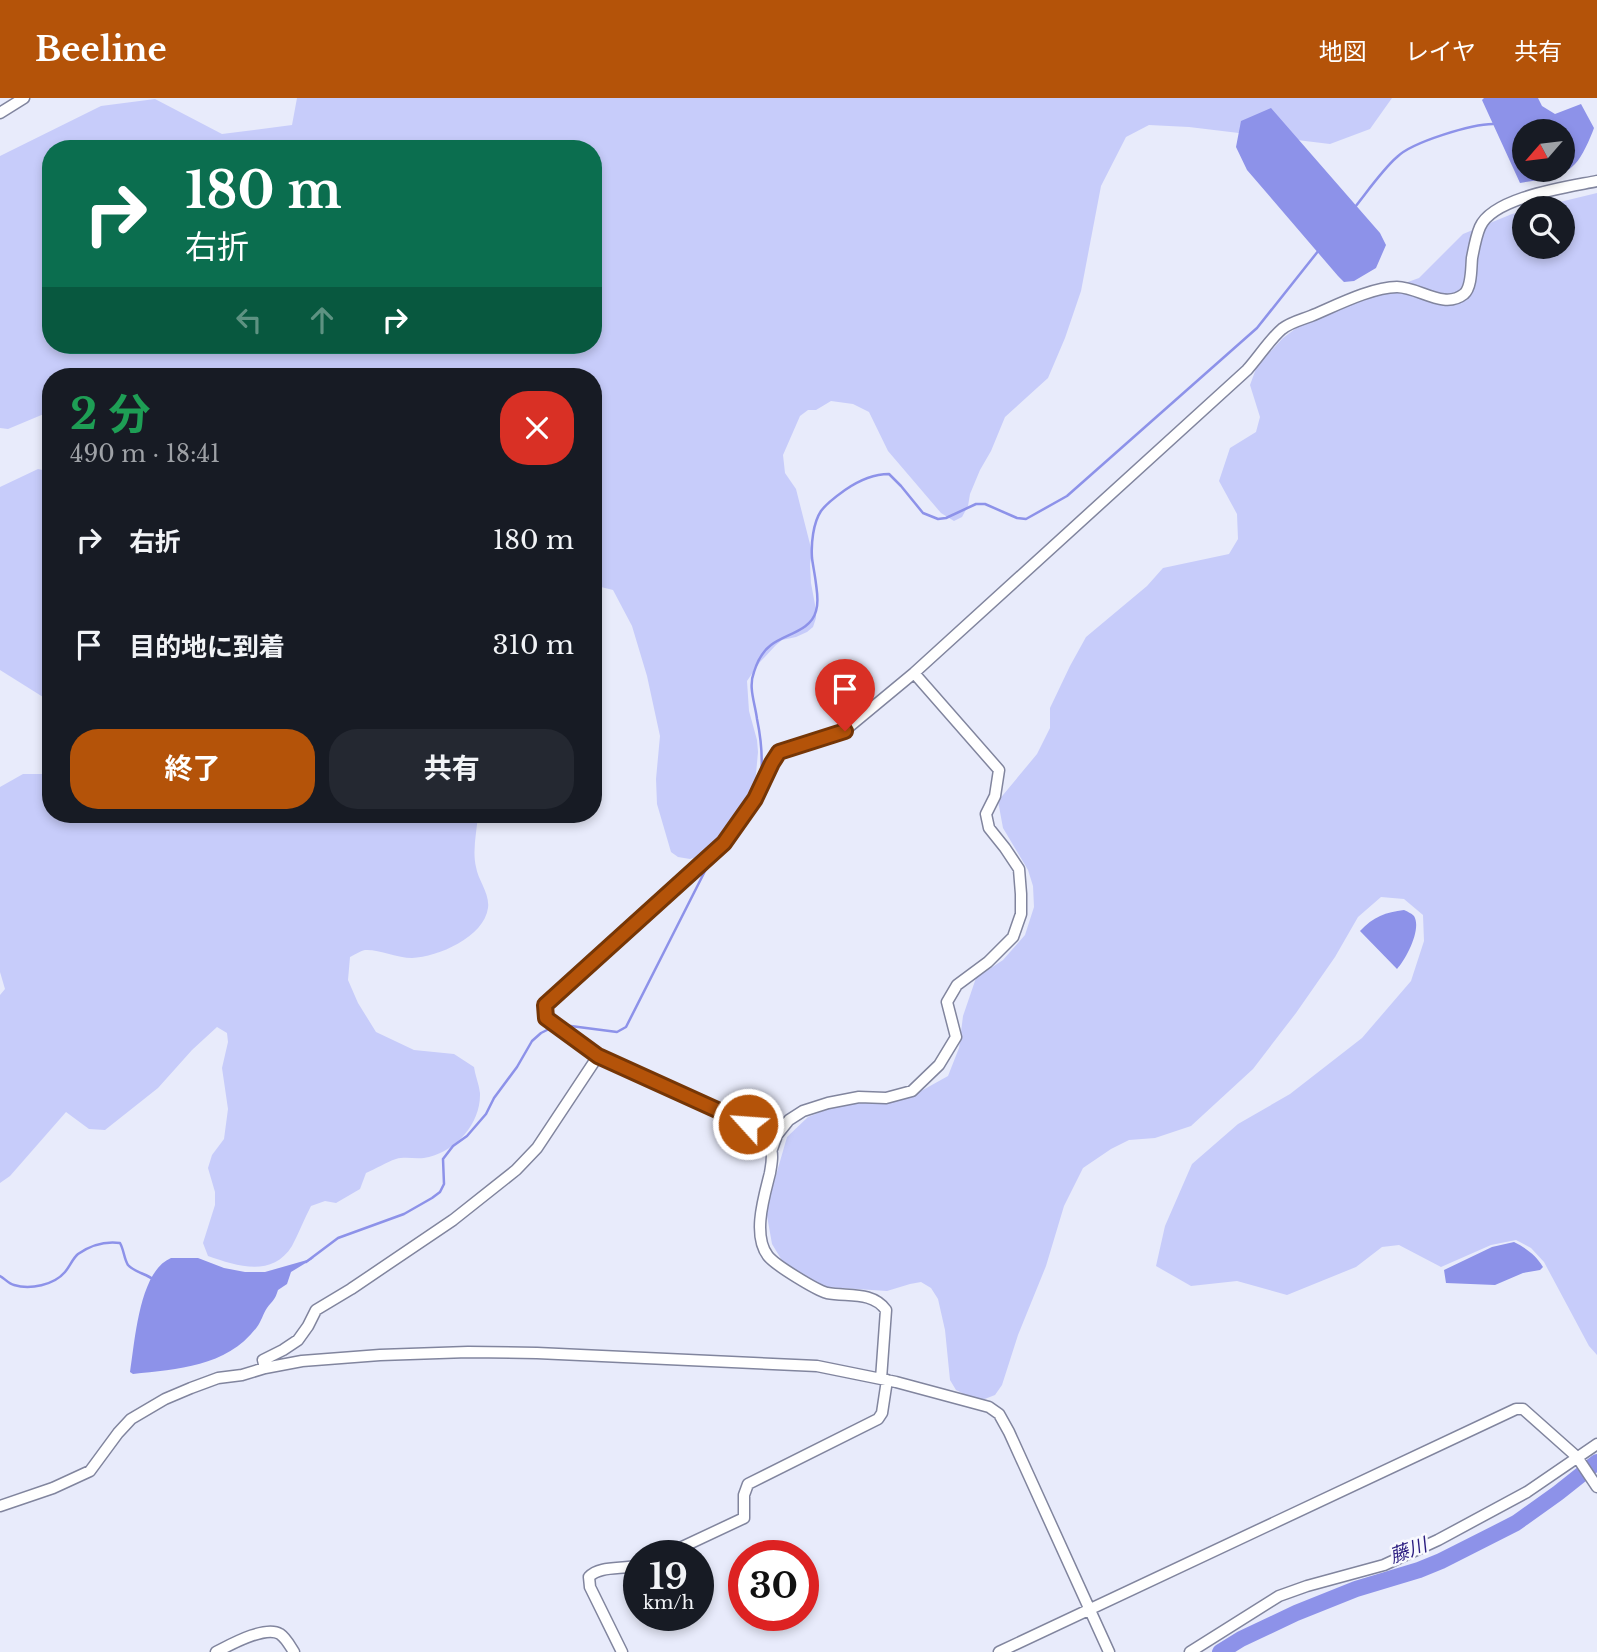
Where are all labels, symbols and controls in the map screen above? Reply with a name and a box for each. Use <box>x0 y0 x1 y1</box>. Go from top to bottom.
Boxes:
text: Beeline <box>35 29 167 70</box>
text: 地図 <box>1319 37 1367 66</box>
text: レイヤ <box>1405 37 1476 66</box>
text: 共有 <box>1514 37 1562 66</box>
north arrow <box>1512 119 1575 182</box>
map controls <box>1512 119 1575 259</box>
text: 180 m <box>185 160 342 221</box>
icon: right <box>70 168 161 259</box>
button: search <box>1512 196 1575 259</box>
text: 右折 <box>185 227 249 267</box>
icon: left <box>230 301 268 339</box>
icon: ahead <box>303 301 341 339</box>
icon: right <box>376 301 414 339</box>
text: 2 分 <box>70 388 151 440</box>
button: close <box>500 391 574 465</box>
text: 490 m · 18:41 <box>70 440 220 468</box>
icon: right <box>70 521 108 559</box>
text: 180 m <box>493 524 574 556</box>
text: 右折 <box>129 526 181 558</box>
icon: arrive <box>70 626 108 664</box>
text: 310 m <box>492 629 574 661</box>
text: 目的地に到着 <box>129 631 285 663</box>
pin <box>815 659 875 731</box>
icon: arrive <box>826 670 864 708</box>
button: 終了 <box>70 729 315 809</box>
button: 共有 <box>329 729 574 809</box>
position arrow <box>711 1087 785 1161</box>
water label: 藤川 <box>1386 1532 1432 1568</box>
speed limit sign: 30 <box>728 1540 819 1631</box>
text: 19 <box>649 1555 688 1598</box>
text: km/h <box>643 1592 694 1614</box>

